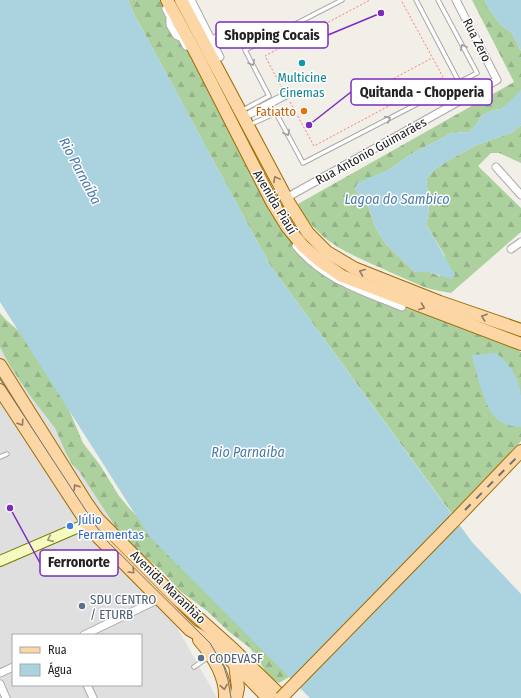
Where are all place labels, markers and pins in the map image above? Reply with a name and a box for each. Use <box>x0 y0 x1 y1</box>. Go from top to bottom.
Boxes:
callout: Shopping Cocais <box>216 22 328 48</box>
marker: Multicine Cinemas <box>297 58 307 68</box>
place label: Multicine Cinemas <box>277 70 327 100</box>
callout: Quitanda - Chopperia <box>351 79 492 105</box>
place label: Fatiatto <box>256 104 296 119</box>
marker: Fatiatto <box>299 106 309 116</box>
place label: Júlio Ferramentas <box>78 512 144 542</box>
marker: Júlio Ferramentas <box>65 521 75 531</box>
callout: Ferronorte <box>40 550 118 576</box>
place label: SDU CENTRO / ETURB <box>90 592 156 622</box>
marker: SDU CENTRO / ETURB <box>77 601 87 611</box>
place label: CODEVASF <box>209 651 263 666</box>
marker: CODEVASF <box>196 653 206 663</box>

